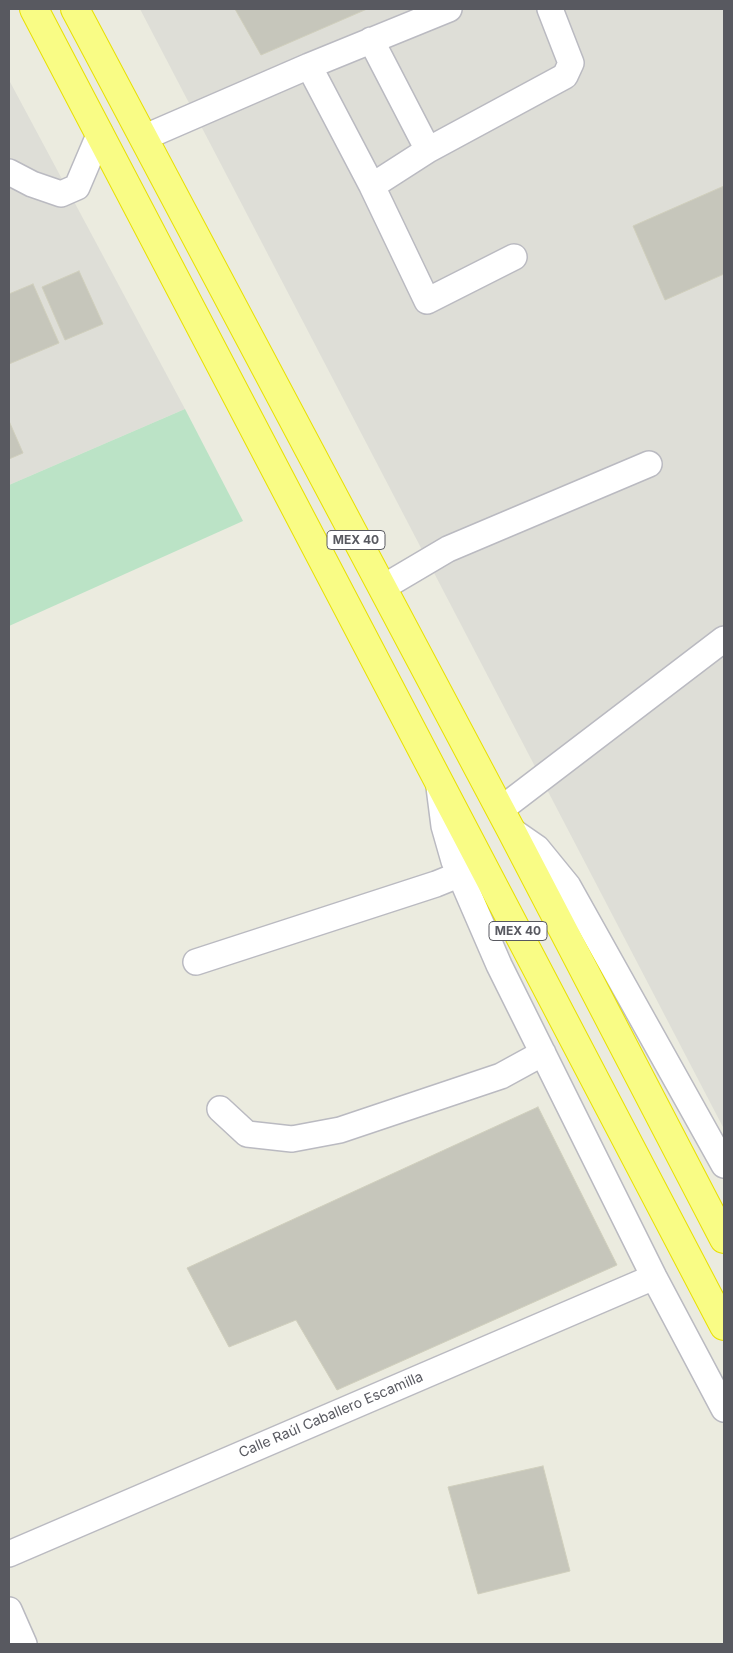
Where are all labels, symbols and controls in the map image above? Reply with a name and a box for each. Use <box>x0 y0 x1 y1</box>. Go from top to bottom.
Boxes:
road number: MEX 40 <box>327 530 385 550</box>
road number: MEX 40 <box>489 921 547 940</box>
street label: Calle Raúl Caballero Escamilla <box>236 1368 426 1462</box>

